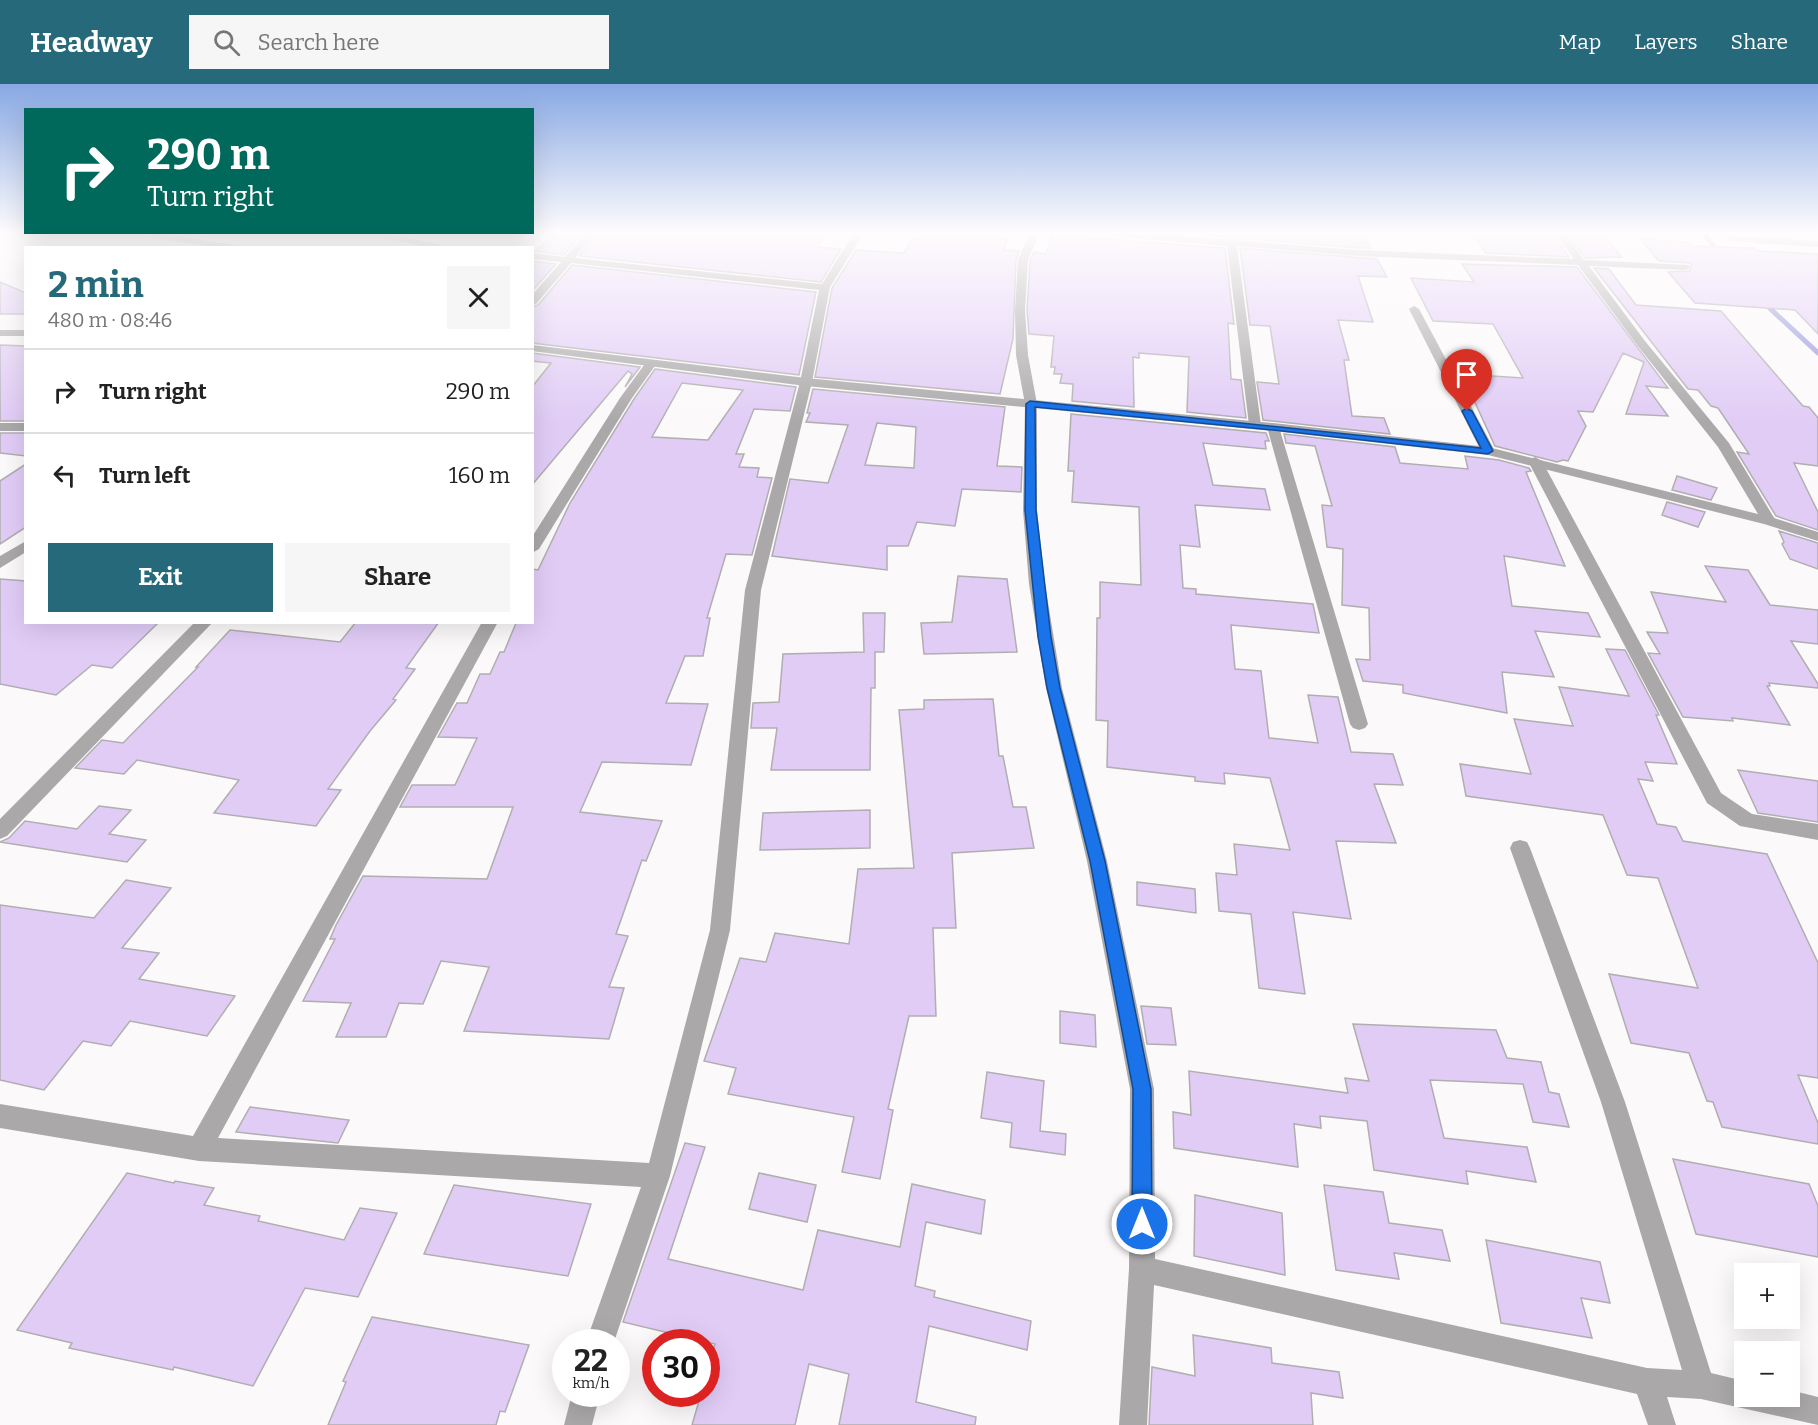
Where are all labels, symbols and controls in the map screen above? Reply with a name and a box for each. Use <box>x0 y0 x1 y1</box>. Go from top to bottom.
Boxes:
search box <box>189 15 609 69</box>
text: Headway <box>30 26 153 59</box>
icon: search <box>210 26 243 59</box>
text: Search here <box>258 29 380 56</box>
text: Map <box>1559 29 1601 55</box>
text: Layers <box>1634 29 1698 55</box>
text: Share <box>1731 29 1788 55</box>
text: 290 m <box>147 130 270 180</box>
icon: right <box>48 132 126 210</box>
text: Turn right <box>147 181 274 213</box>
text: 2 min <box>48 263 144 307</box>
button: close <box>447 266 510 329</box>
text: 480 m · 08:46 <box>48 308 172 332</box>
pin <box>1441 349 1492 411</box>
icon: arrive <box>1450 358 1483 391</box>
icon: right <box>48 375 81 408</box>
text: Turn right <box>99 378 207 405</box>
text: 290 m <box>446 378 510 405</box>
icon: left <box>48 459 81 492</box>
text: Turn left <box>99 462 191 489</box>
text: 160 m <box>449 462 510 489</box>
button: Exit <box>48 543 273 612</box>
button: Share <box>285 543 510 612</box>
position arrow <box>1110 1192 1174 1256</box>
map controls <box>1734 1263 1800 1407</box>
button: + <box>1734 1263 1800 1329</box>
speed limit sign: 30 <box>642 1329 720 1407</box>
button: − <box>1734 1341 1800 1407</box>
text: 22 <box>574 1343 608 1379</box>
text: km/h <box>572 1374 610 1392</box>

